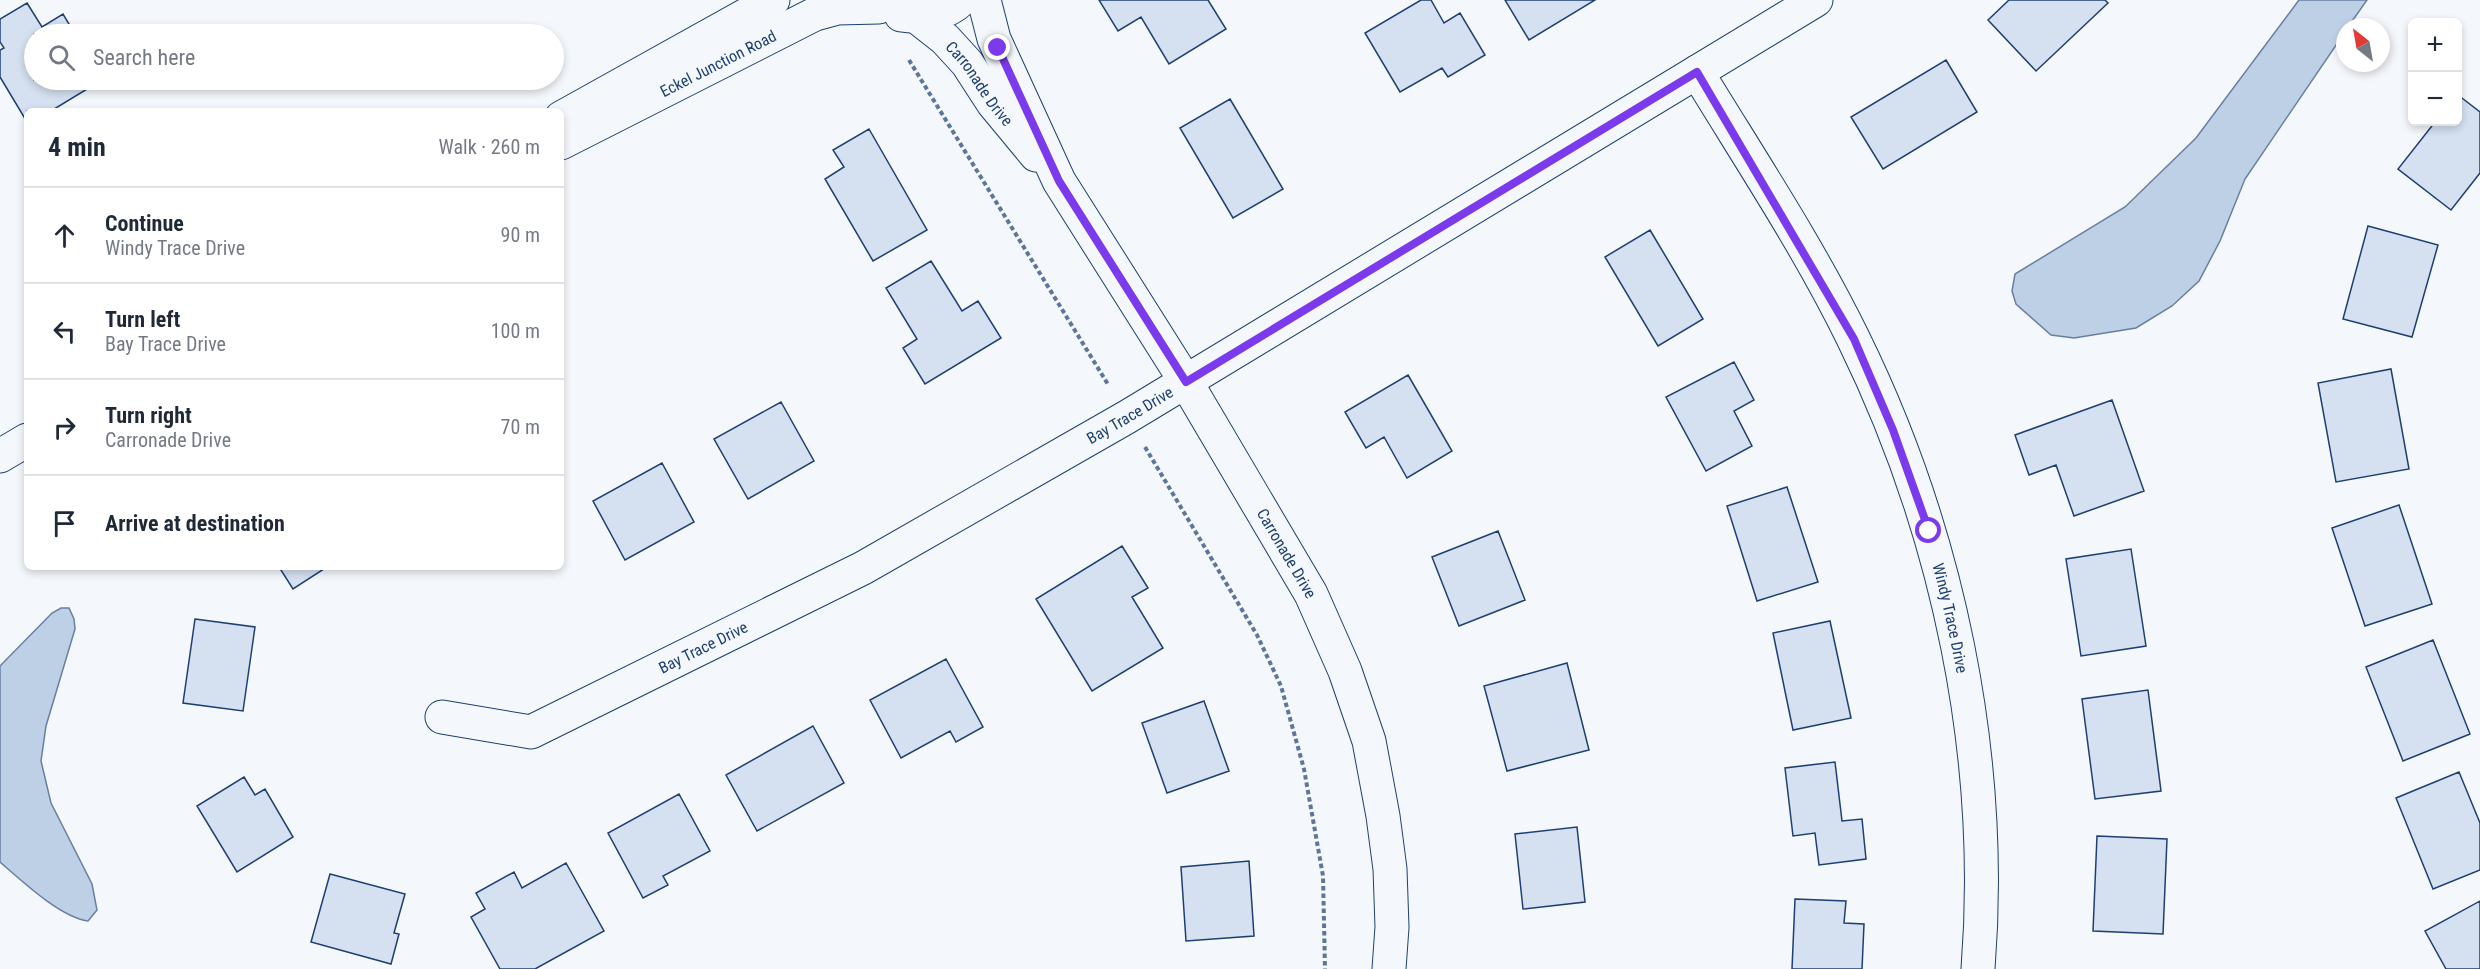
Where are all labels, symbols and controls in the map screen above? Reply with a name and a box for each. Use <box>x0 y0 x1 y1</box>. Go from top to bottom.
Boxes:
north arrow <box>2336 18 2390 72</box>
map controls <box>2408 18 2462 126</box>
button: + <box>2408 18 2462 72</box>
search box <box>24 24 564 90</box>
street label: Eckel Junction Road <box>657 26 779 101</box>
route end <box>984 34 1010 60</box>
street label: Carronade Drive <box>942 37 1017 130</box>
icon: search <box>45 41 78 74</box>
text: Search here <box>93 45 195 70</box>
button: − <box>2408 72 2462 126</box>
text: 4 min <box>48 132 106 162</box>
text: Walk · 260 m <box>439 135 540 159</box>
text: Continue <box>105 211 184 236</box>
icon: ahead <box>48 219 81 252</box>
text: 90 m <box>501 223 540 247</box>
text: Windy Trace Drive <box>105 236 245 260</box>
text: Turn left <box>105 307 180 332</box>
icon: left <box>48 315 81 348</box>
text: 100 m <box>491 319 540 343</box>
text: Bay Trace Drive <box>105 332 226 356</box>
street label: Bay Trace Drive <box>1083 383 1176 448</box>
text: Turn right <box>105 403 192 428</box>
icon: right <box>48 411 81 444</box>
text: 70 m <box>501 415 540 439</box>
text: Carronade Drive <box>105 428 231 452</box>
street label: Carronade Drive <box>1253 505 1320 602</box>
icon: arrive <box>48 507 81 540</box>
text: Arrive at destination <box>105 511 285 536</box>
route start <box>1915 517 1941 543</box>
street label: Windy Trace Drive <box>1928 561 1972 675</box>
street label: Bay Trace Drive <box>656 618 751 677</box>

